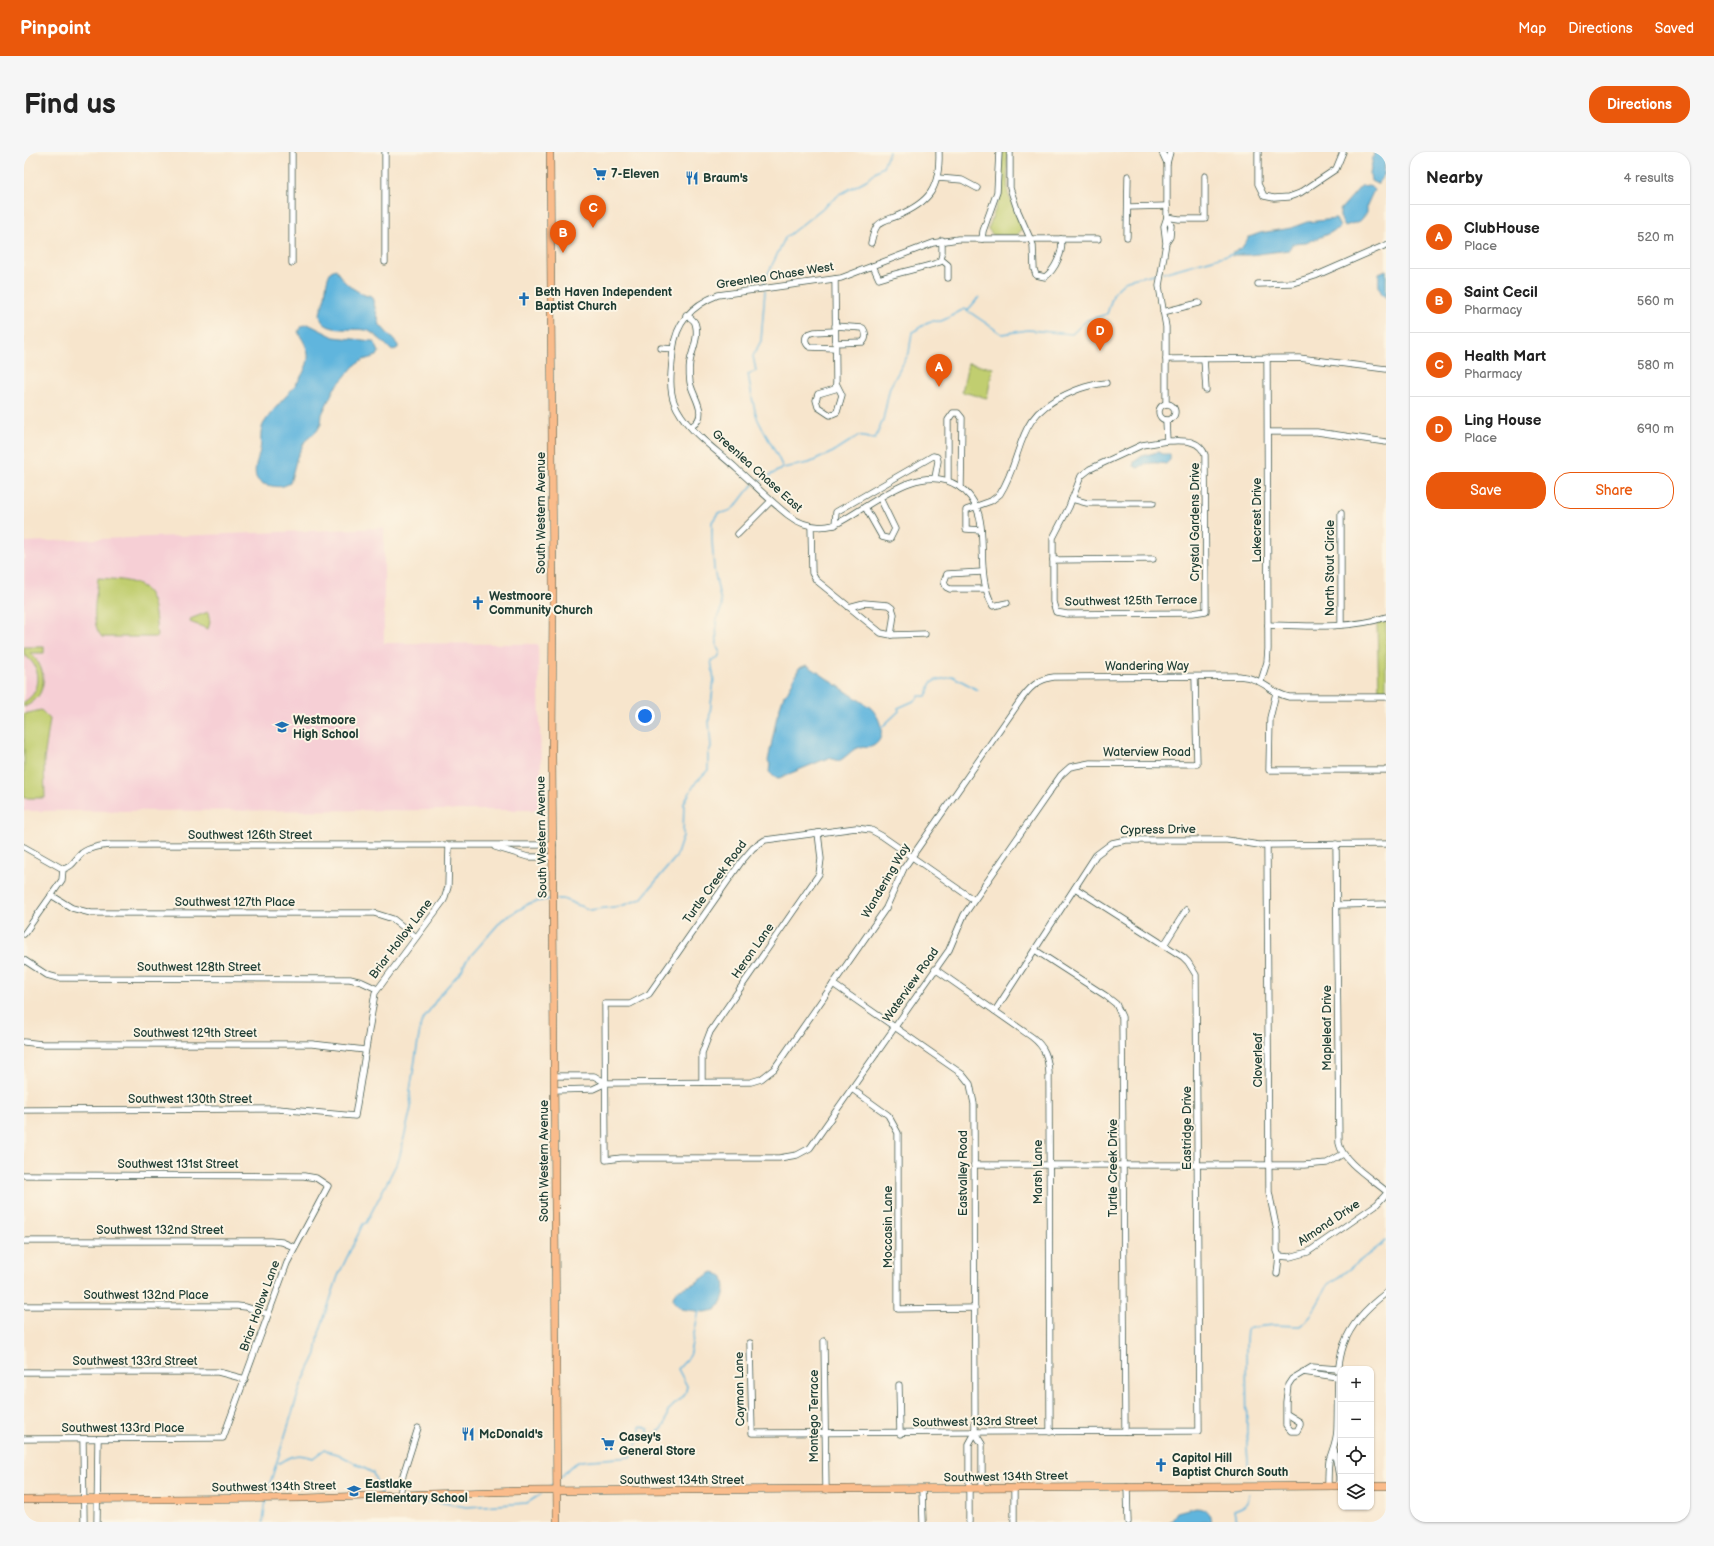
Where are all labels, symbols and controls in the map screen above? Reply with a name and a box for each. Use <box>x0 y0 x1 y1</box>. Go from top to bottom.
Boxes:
text: Pinpoint <box>20 17 91 40</box>
text: Map <box>1518 20 1546 37</box>
text: Directions <box>1568 20 1633 37</box>
text: Saved <box>1655 20 1694 37</box>
button: Directions <box>1589 86 1690 123</box>
text: Find us <box>24 88 116 121</box>
supermarket icon: 7-Eleven <box>592 166 608 182</box>
place label: 7-Eleven <box>611 167 660 182</box>
text: Nearby <box>1426 168 1483 188</box>
restaurant icon: Braum's <box>684 170 700 186</box>
text: 4 results <box>1624 170 1674 186</box>
place label: Braum's <box>703 171 748 186</box>
pin: C <box>580 195 606 228</box>
text: ClubHouse <box>1464 219 1540 238</box>
pin: B <box>550 220 576 253</box>
text: A <box>1435 229 1443 245</box>
text: 520 m <box>1637 229 1674 245</box>
text: Place <box>1464 238 1497 254</box>
street label: Greenlea Chase West <box>715 259 835 293</box>
text: Saint Cecil <box>1464 283 1538 302</box>
place label: Beth Haven Independent Baptist Church <box>535 285 672 314</box>
church icon: Beth Haven Independent Baptist Church <box>516 291 532 307</box>
text: B <box>1434 293 1444 309</box>
text: 560 m <box>1637 293 1674 309</box>
text: Pharmacy <box>1464 302 1522 318</box>
pin: D <box>1087 318 1113 351</box>
text: Health Mart <box>1464 347 1546 366</box>
pin: A <box>926 354 952 387</box>
text: C <box>1434 357 1444 373</box>
text: 580 m <box>1637 357 1674 373</box>
text: Pharmacy <box>1464 366 1522 382</box>
text: Ling House <box>1464 411 1541 430</box>
text: D <box>1434 421 1444 437</box>
text: 690 m <box>1637 421 1674 437</box>
street label: Greenlea Chase East <box>709 426 806 516</box>
text: Place <box>1464 430 1497 446</box>
street label: South Western Avenue <box>534 452 549 574</box>
street label: Crystal Gardens Drive <box>1188 463 1203 581</box>
button: Save <box>1426 472 1546 509</box>
button: Share <box>1554 472 1674 509</box>
street label: Lakecrest Drive <box>1250 478 1265 562</box>
street label: North Stout Circle <box>1323 520 1338 616</box>
place label: Westmoore Community Church <box>489 589 593 618</box>
street label: Southwest 125th Terrace <box>1065 592 1197 610</box>
church icon: Westmoore Community Church <box>470 595 486 611</box>
street label: Wandering Way <box>1105 659 1190 674</box>
your location <box>635 706 655 726</box>
place label: Westmoore High School <box>293 713 359 742</box>
school or university icon: Westmoore High School <box>274 719 290 735</box>
street label: Waterview Road <box>1103 745 1191 760</box>
street label: South Western Avenue <box>533 776 551 898</box>
street label: Cypress Drive <box>1120 822 1196 838</box>
street label: Southwest 126th Street <box>188 828 312 843</box>
street label: Turtle Creek Road <box>680 837 750 926</box>
street label: Wandering Way <box>859 840 914 921</box>
street label: Southwest 127th Place <box>175 895 295 910</box>
street label: Briar Hollow Lane <box>366 896 436 982</box>
street label: Heron Lane <box>728 920 778 982</box>
street label: Waterview Road <box>880 945 942 1025</box>
street label: Southwest 128th Street <box>137 960 261 975</box>
street label: Mapleleaf Drive <box>1320 985 1335 1071</box>
street label: Southwest 129th Street <box>133 1026 257 1041</box>
street label: Cloverleaf <box>1251 1032 1266 1088</box>
street label: Eastridge Drive <box>1180 1086 1195 1170</box>
street label: Southwest 130th Street <box>128 1092 252 1107</box>
street label: South Western Avenue <box>537 1100 552 1222</box>
street label: Turtle Creek Drive <box>1106 1119 1121 1217</box>
street label: Eastvalley Road <box>956 1130 971 1216</box>
street label: Marsh Lane <box>1031 1140 1046 1204</box>
street label: Southwest 131st Street <box>117 1157 239 1172</box>
street label: Moccasin Lane <box>881 1186 896 1268</box>
street label: Almond Drive <box>1295 1197 1363 1249</box>
street label: Southwest 132nd Street <box>96 1223 224 1238</box>
street label: Briar Hollow Lane <box>237 1258 283 1354</box>
street label: Southwest 132nd Place <box>83 1288 209 1303</box>
street label: Cayman Lane <box>732 1352 748 1426</box>
street label: Southwest 133rd Street <box>72 1354 198 1369</box>
map controls <box>1338 1366 1374 1510</box>
button: + <box>1338 1366 1374 1402</box>
street label: Montego Terrace <box>807 1370 822 1462</box>
button: − <box>1338 1402 1374 1438</box>
street label: Southwest 133rd Street <box>912 1413 1038 1431</box>
street label: Southwest 133rd Place <box>62 1421 184 1436</box>
restaurant icon: McDonald's <box>460 1426 476 1442</box>
place label: McDonald's <box>479 1427 543 1442</box>
place label: Casey's General Store <box>619 1430 695 1459</box>
supermarket icon: Casey's General Store <box>600 1436 616 1452</box>
button: locate <box>1338 1438 1374 1474</box>
place label: Capitol Hill Baptist Church South <box>1172 1451 1288 1480</box>
church icon: Capitol Hill Baptist Church South <box>1153 1457 1169 1473</box>
street label: Southwest 134th Street <box>944 1468 1069 1486</box>
street label: Southwest 134th Street <box>620 1473 745 1488</box>
button: layers <box>1338 1474 1374 1510</box>
place label: Eastlake Elementary School <box>365 1477 468 1506</box>
street label: Southwest 134th Street <box>212 1478 337 1496</box>
school or university icon: Eastlake Elementary School <box>346 1483 362 1499</box>

